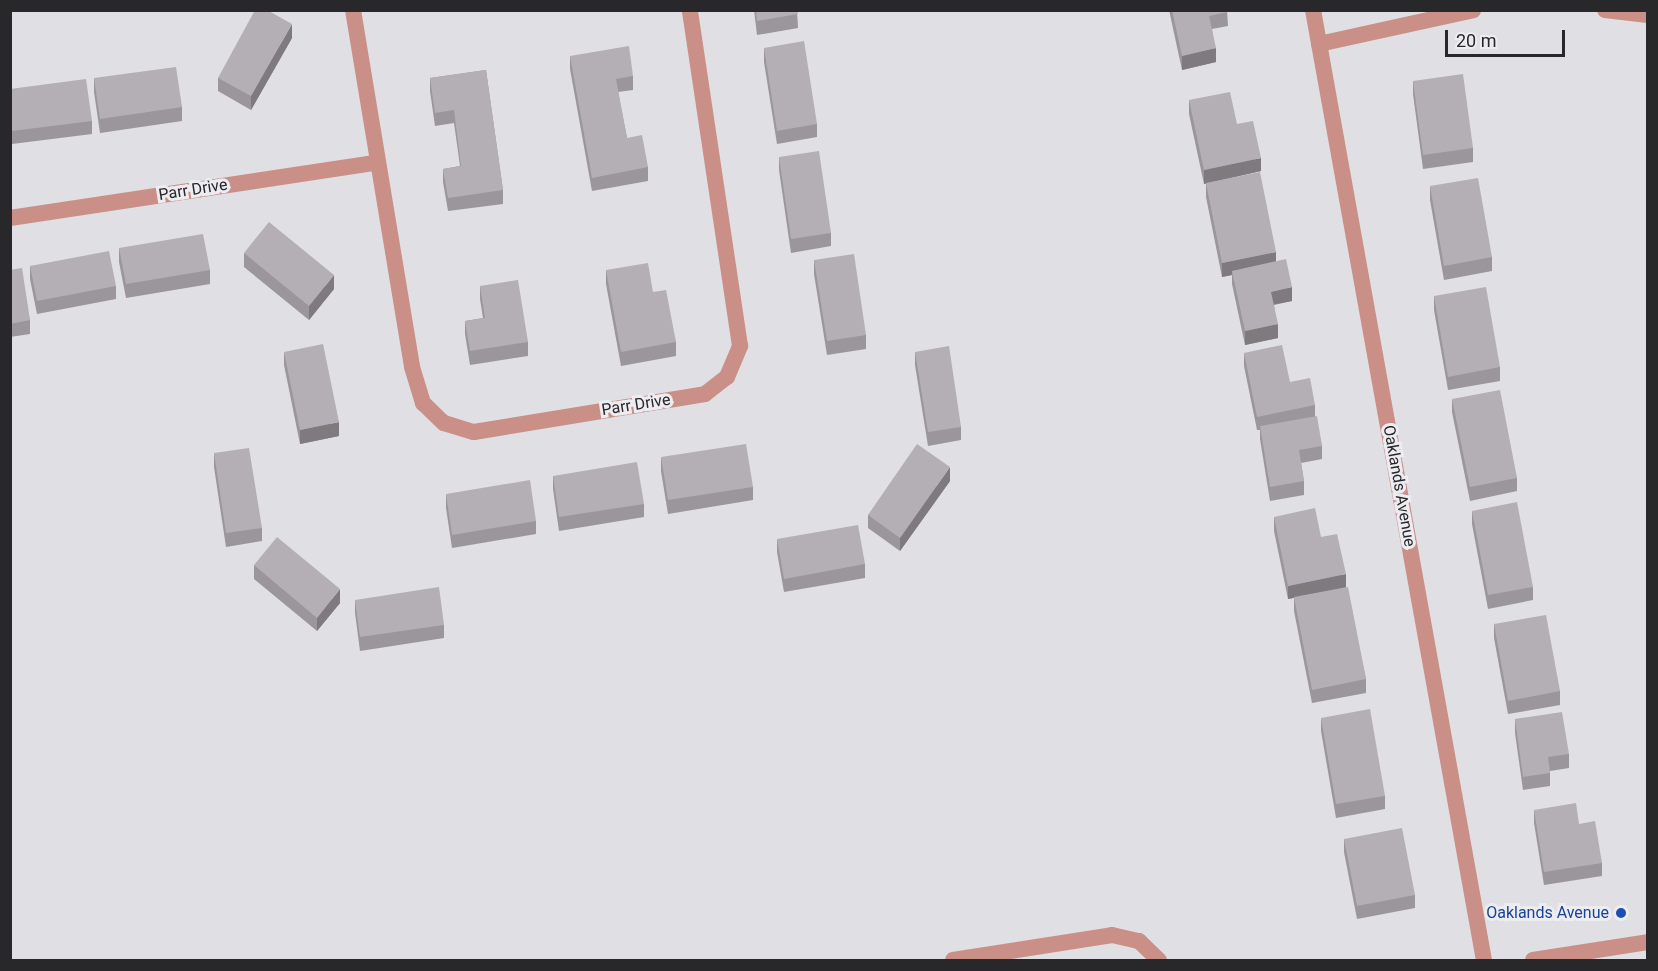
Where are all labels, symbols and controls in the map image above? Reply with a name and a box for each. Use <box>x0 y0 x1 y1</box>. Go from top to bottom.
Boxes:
scale bar <box>1448 18 1568 56</box>
text: 20 m <box>1456 30 1496 51</box>
street label: Parr Drive <box>157 175 229 205</box>
street label: Parr Drive <box>600 390 672 420</box>
street label: Oaklands Avenue <box>1379 424 1419 548</box>
place label: Oaklands Avenue <box>1486 903 1609 923</box>
marker: Oaklands Avenue <box>1614 906 1628 920</box>

